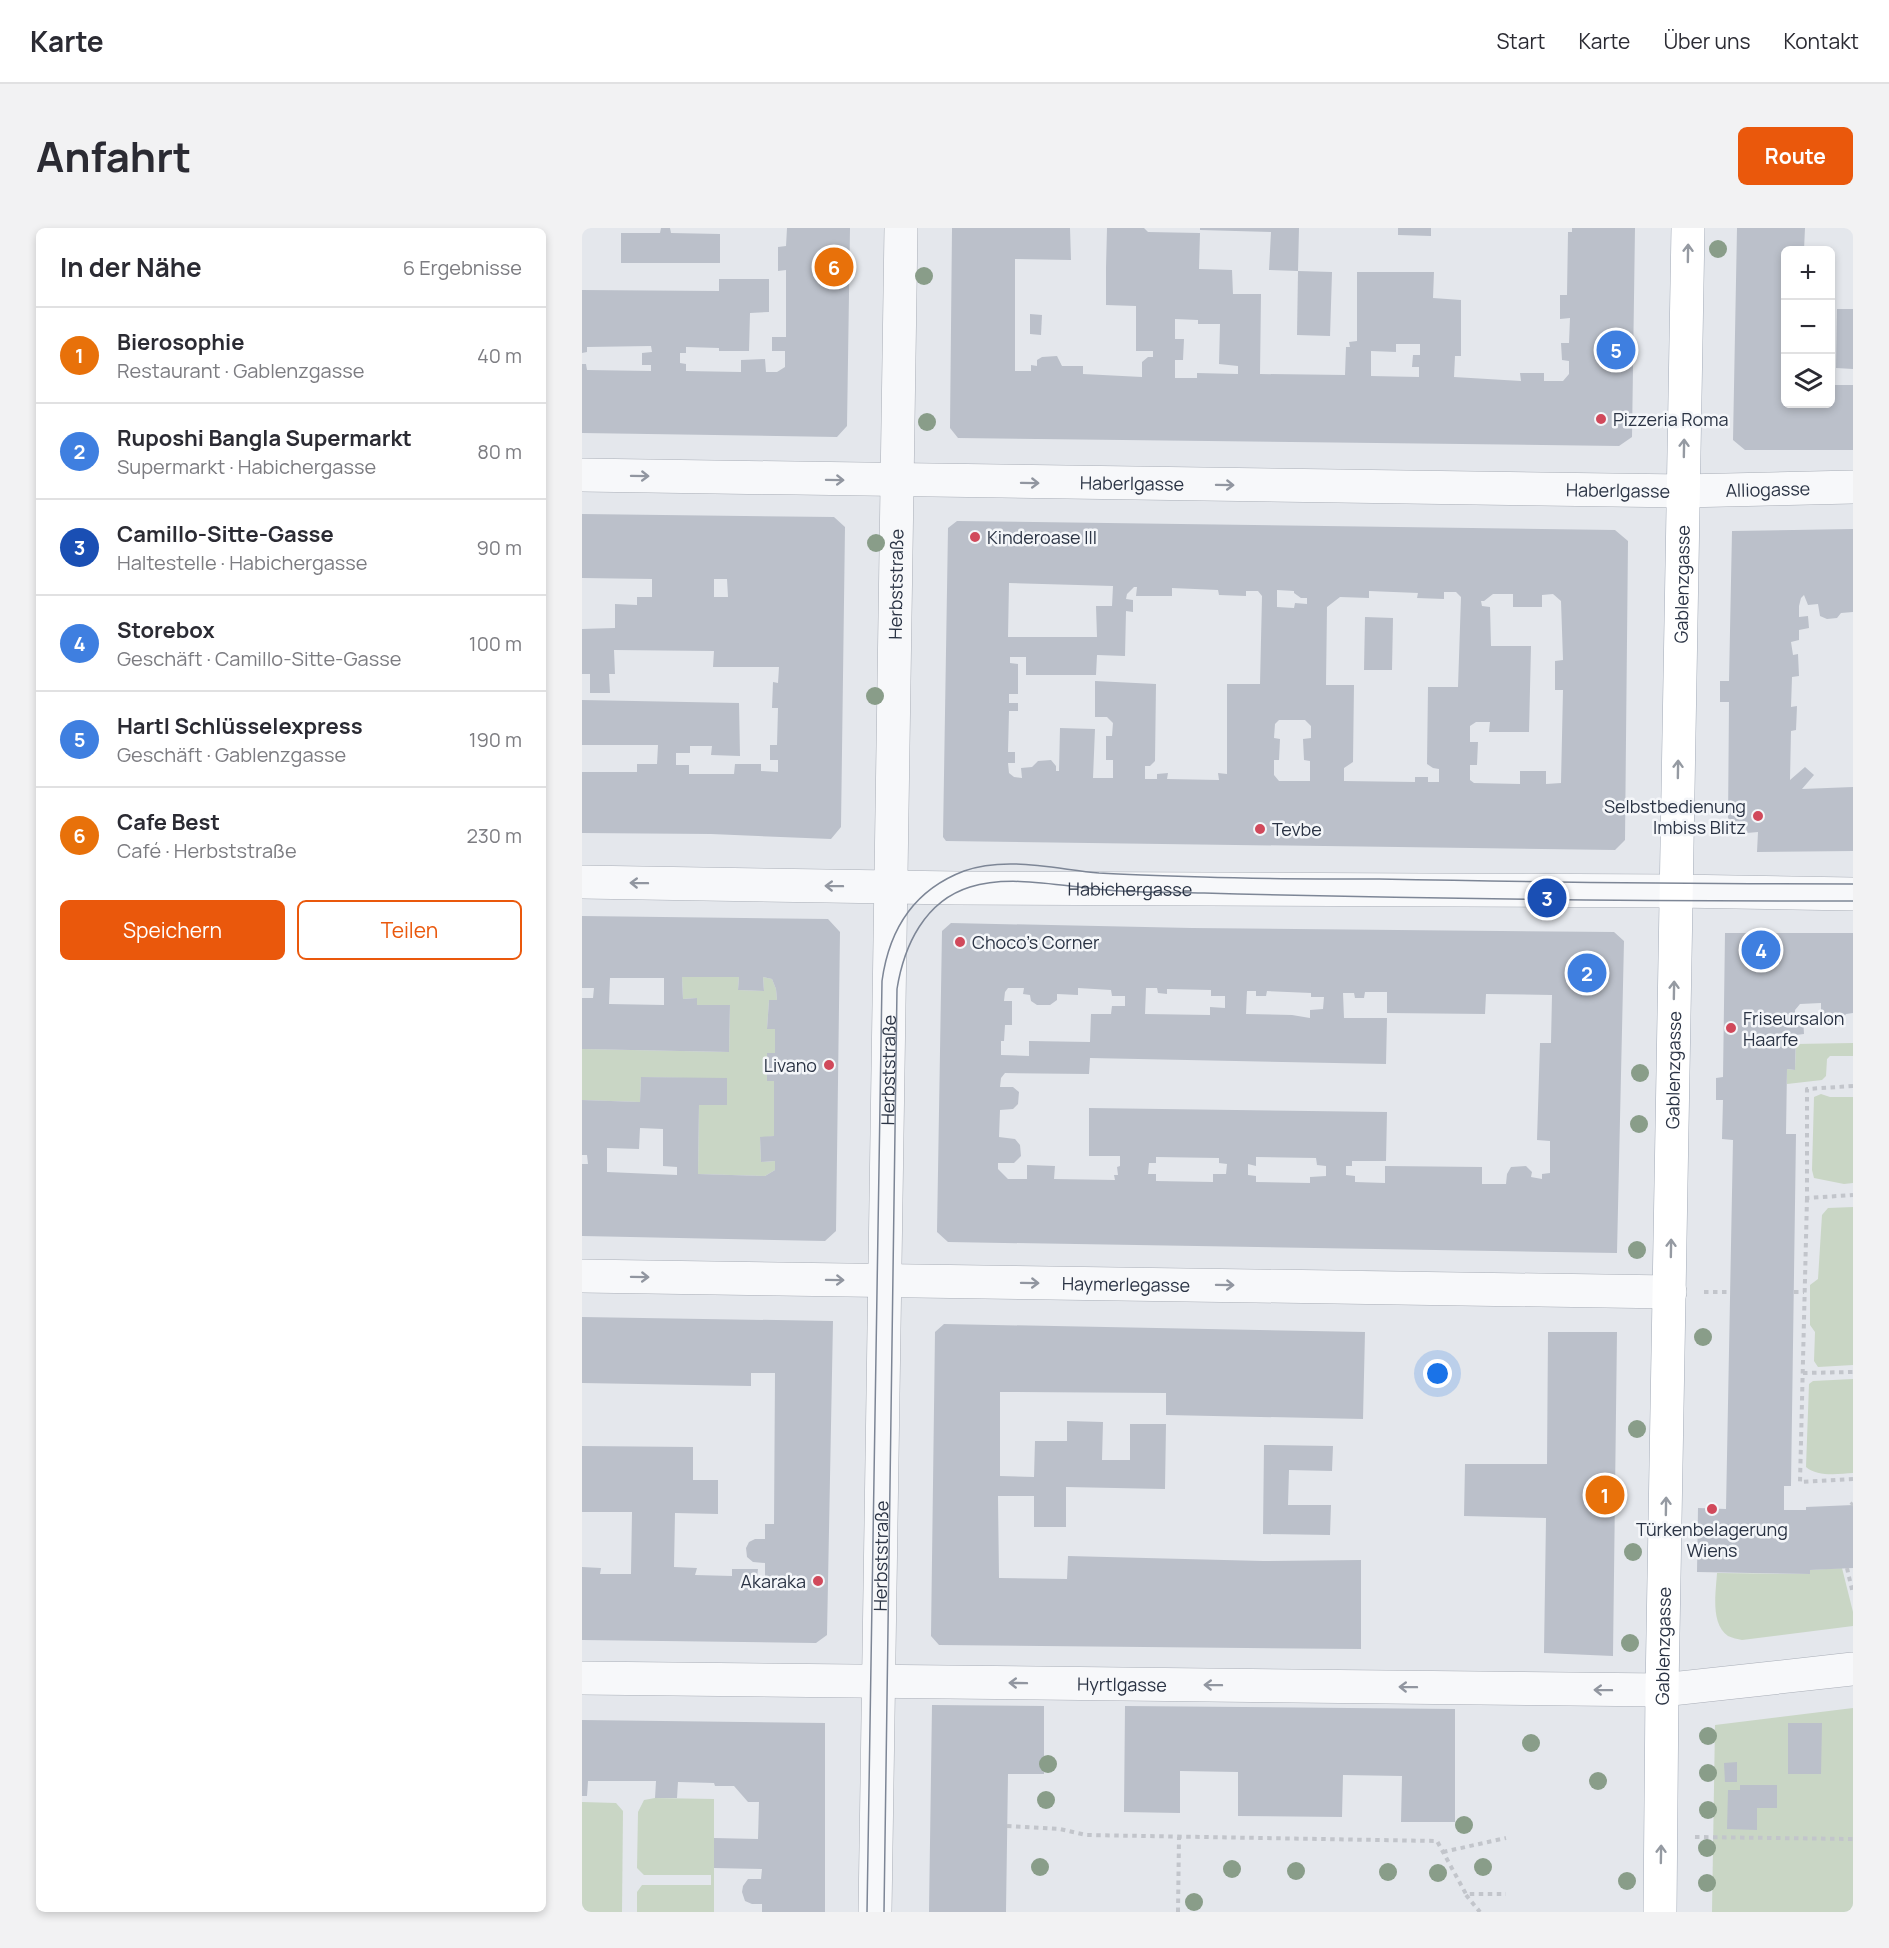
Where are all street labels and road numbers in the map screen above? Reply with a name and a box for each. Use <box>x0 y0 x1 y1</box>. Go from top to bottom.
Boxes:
street label: Haberlgasse <box>1080 470 1184 496</box>
street label: Alliogasse <box>1725 476 1811 502</box>
street label: Haberlgasse <box>1566 477 1670 503</box>
street label: Gablenzgasse <box>1669 525 1695 643</box>
street label: Herbststraße <box>883 529 908 640</box>
street label: Habichergasse <box>1068 876 1192 901</box>
street label: Gablenzgasse <box>1660 1011 1686 1129</box>
street label: Herbststraße <box>875 1015 901 1126</box>
street label: Haymerlegasse <box>1062 1271 1190 1297</box>
street label: Herbststraße <box>868 1500 893 1612</box>
street label: Gablenzgasse <box>1650 1587 1676 1705</box>
street label: Hyrtlgasse <box>1077 1672 1167 1696</box>

